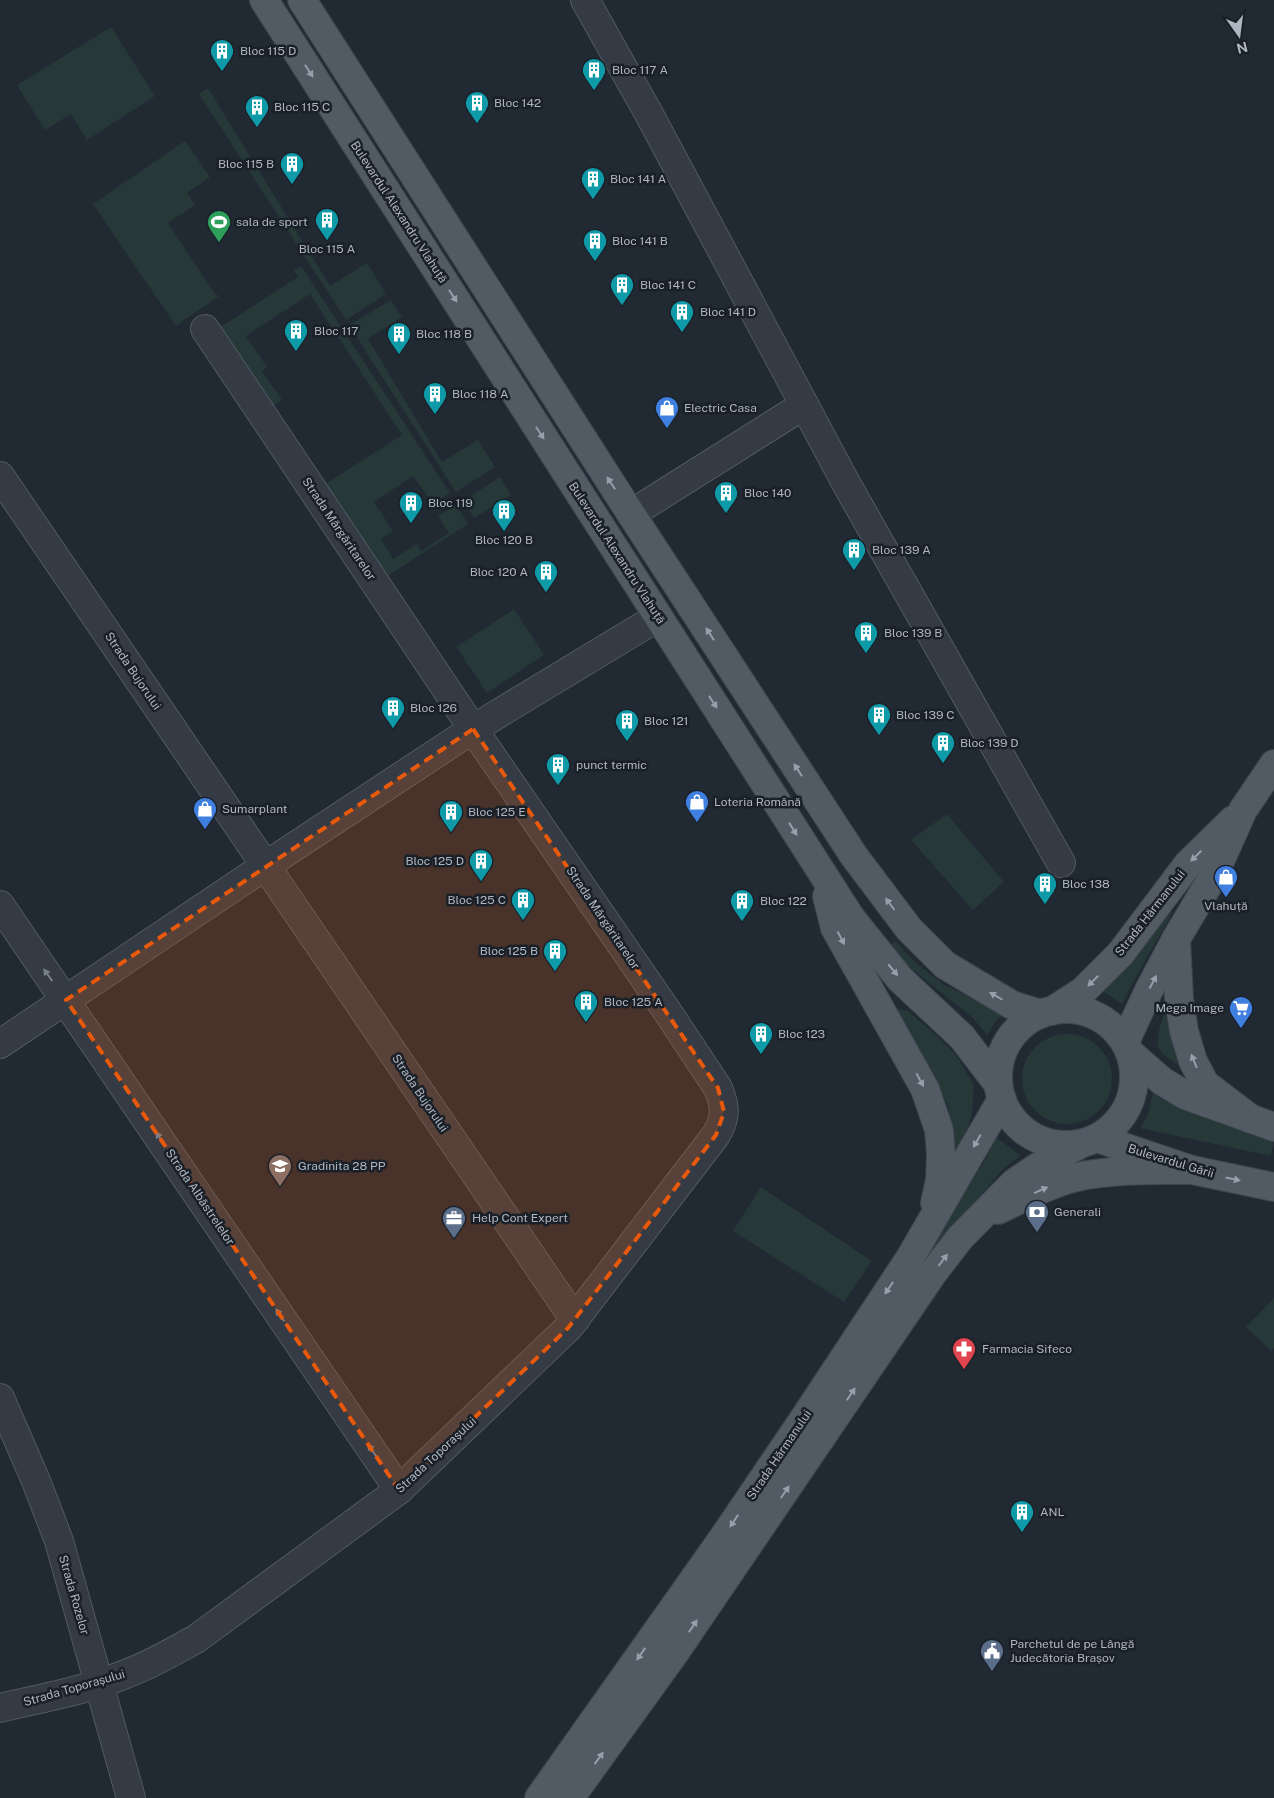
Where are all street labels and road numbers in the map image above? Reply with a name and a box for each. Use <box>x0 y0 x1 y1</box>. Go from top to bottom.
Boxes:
street label: Bulevardul Alexandru Vlahuță <box>348 138 450 286</box>
street label: Strada Mărgăritarelor <box>299 475 379 583</box>
street label: Bulevardul Alexandru Vlahuță <box>566 479 668 627</box>
street label: Strada Bujorului <box>102 630 164 712</box>
street label: Strada Mărgăritarelor <box>563 864 643 972</box>
street label: Strada Hărmanului <box>1112 867 1188 959</box>
street label: Strada Bujorului <box>389 1052 451 1134</box>
street label: Bulevardul Gării <box>1126 1141 1216 1181</box>
street label: Strada Albăstrelelor <box>163 1146 238 1248</box>
street label: Strada Hărmanului <box>744 1407 814 1503</box>
street label: Strada Toporașului <box>393 1414 479 1496</box>
street label: Strada Rozelor <box>56 1554 92 1637</box>
street label: Strada Toporașului <box>22 1667 126 1709</box>

